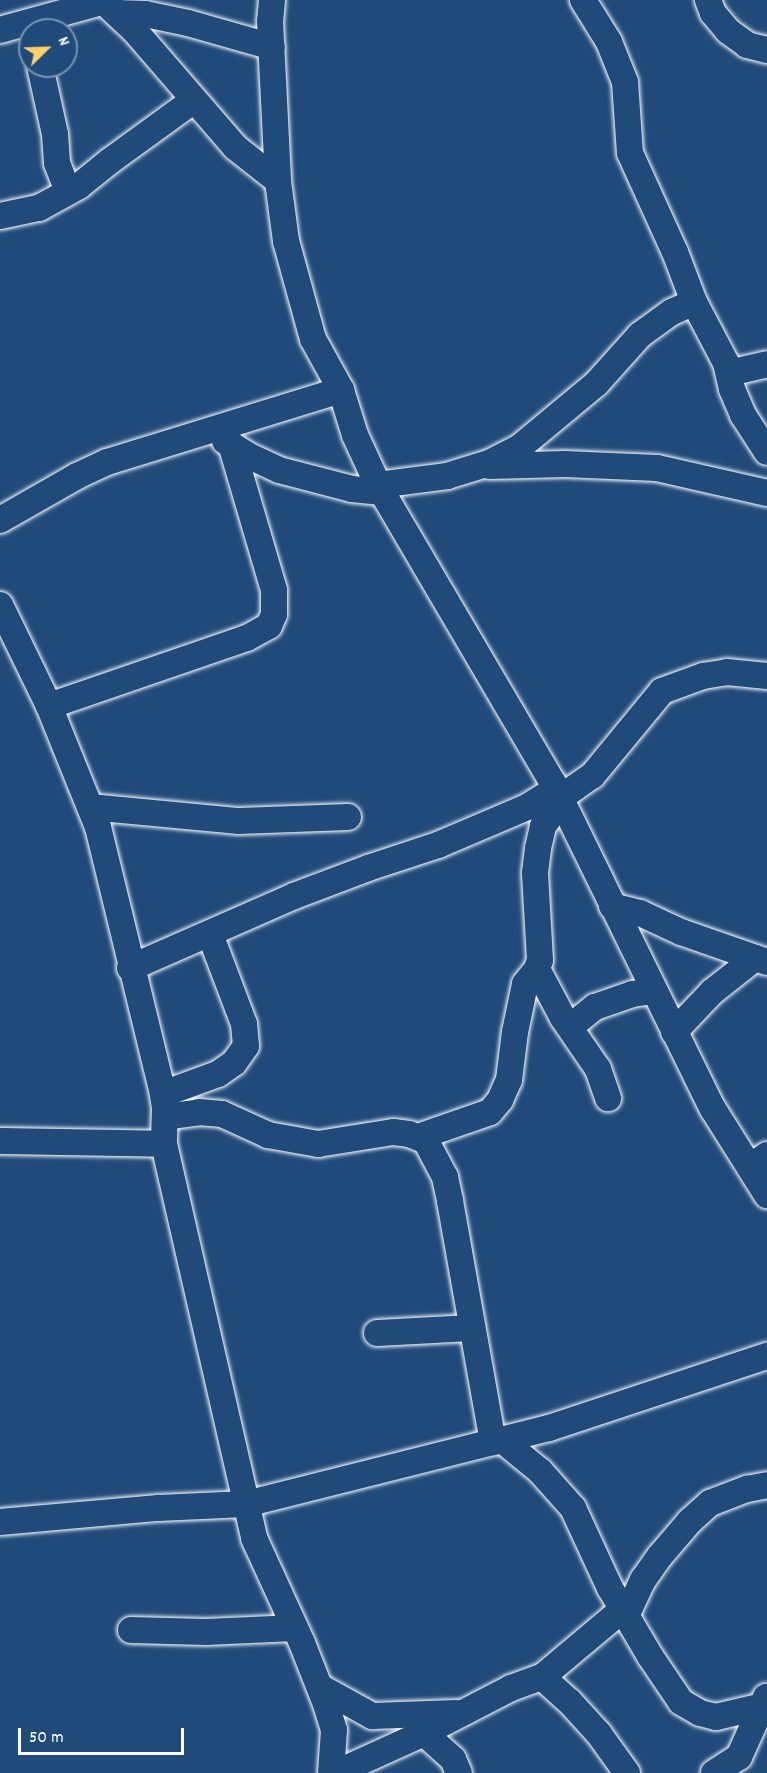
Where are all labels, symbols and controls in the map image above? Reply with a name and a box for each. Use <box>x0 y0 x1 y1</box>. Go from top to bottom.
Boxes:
north arrow <box>18 18 78 78</box>
text: N <box>51 33 75 50</box>
scale bar <box>21 1716 188 1754</box>
text: 50 m <box>29 1726 64 1751</box>

